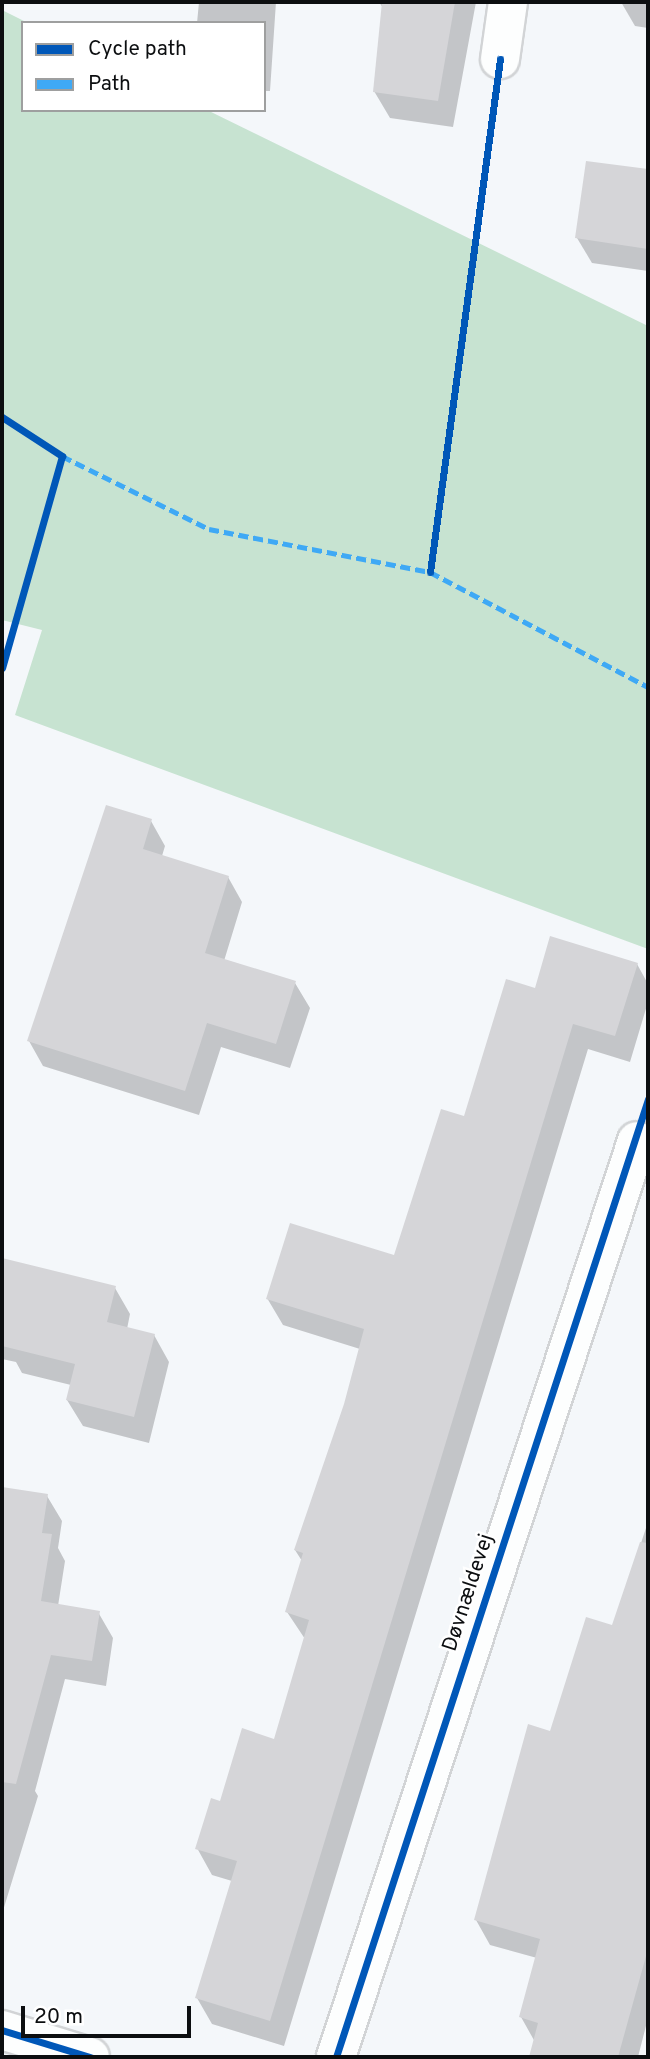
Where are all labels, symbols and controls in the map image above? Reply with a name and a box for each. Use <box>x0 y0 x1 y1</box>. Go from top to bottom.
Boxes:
legend <box>21 21 266 112</box>
text: Cycle path <box>88 36 187 63</box>
text: Path <box>88 71 131 98</box>
street label: Døvnældevej <box>438 1531 500 1655</box>
scale bar <box>24 1993 194 2037</box>
text: 20 m <box>34 2004 83 2031</box>

